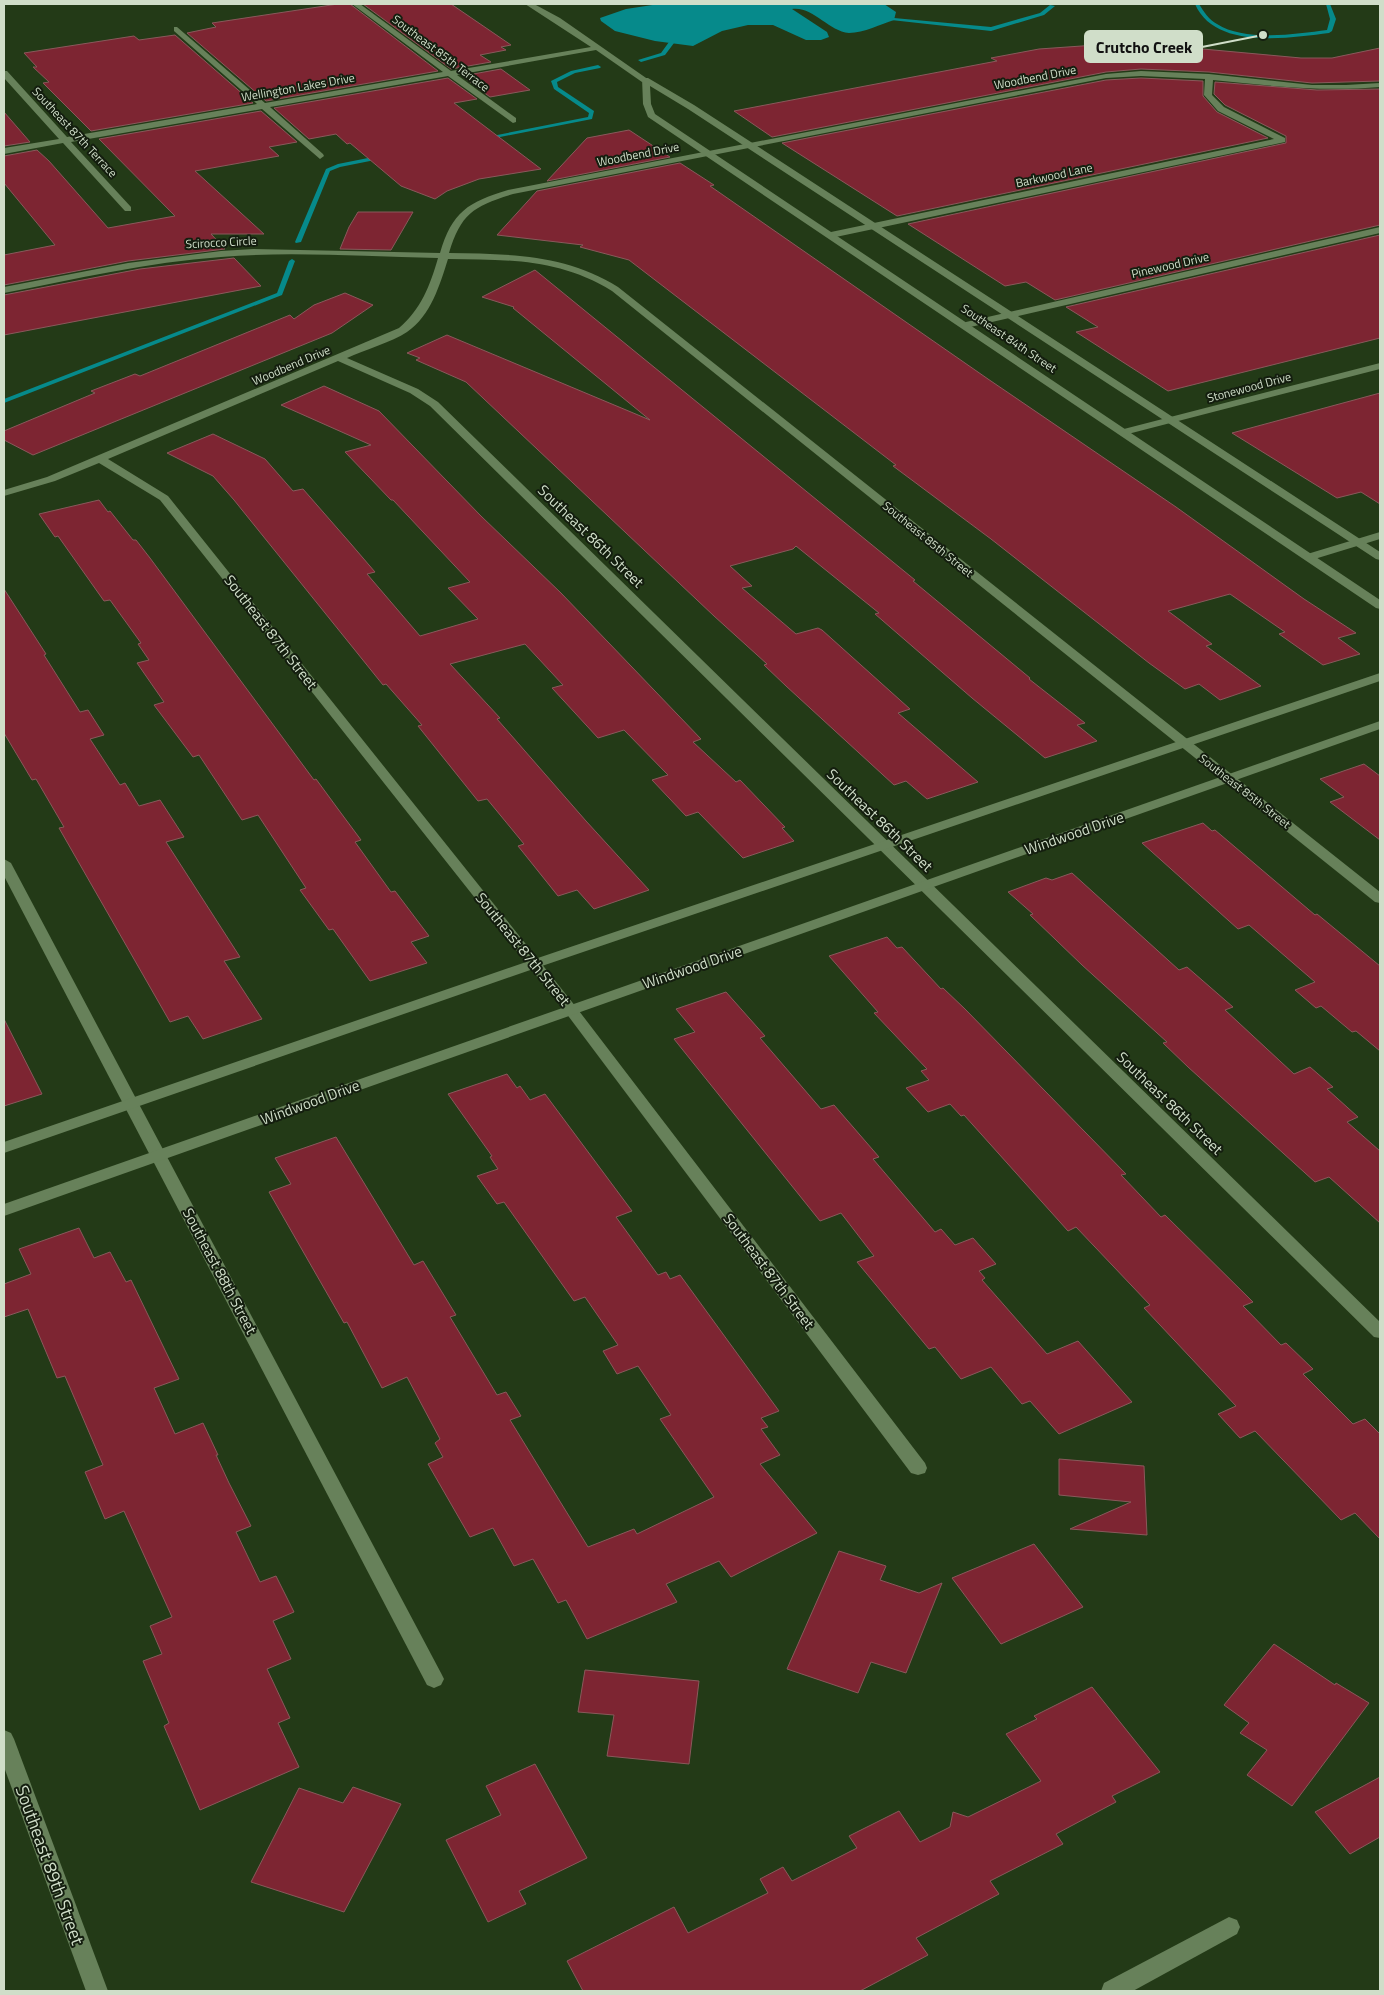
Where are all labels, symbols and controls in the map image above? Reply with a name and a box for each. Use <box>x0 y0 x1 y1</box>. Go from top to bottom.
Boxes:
street label: Southeast 85th Terrace <box>388 10 494 96</box>
callout: Crutcho Creek <box>1085 31 1202 62</box>
text: Crutcho Creek <box>1096 35 1193 59</box>
street label: Woodbend Drive <box>992 60 1078 94</box>
street label: Wellington Lakes Drive <box>240 68 356 106</box>
street label: Southeast 87th Terrace <box>28 82 122 182</box>
street label: Woodbend Drive <box>595 137 681 171</box>
street label: Barkwood Lane <box>1014 158 1094 192</box>
street label: Scirocco Circle <box>185 231 257 253</box>
street label: Pinewood Drive <box>1129 247 1211 283</box>
street label: Southeast 84th Street <box>957 299 1061 378</box>
street label: Woodbend Drive <box>249 340 333 390</box>
street label: Stonewood Drive <box>1205 367 1293 407</box>
street label: Southeast 86th Street <box>533 479 650 593</box>
street label: Southeast 85th Street <box>878 496 978 582</box>
street label: Southeast 87th Street <box>219 570 324 695</box>
street label: Southeast 85th Street <box>1195 749 1296 833</box>
street label: Southeast 86th Street <box>822 763 939 877</box>
street label: Windwood Drive <box>1021 805 1127 861</box>
street label: Southeast 87th Street <box>470 887 576 1011</box>
street label: Windwood Drive <box>639 939 745 995</box>
street label: Southeast 86th Street <box>1112 1046 1229 1160</box>
street label: Windwood Drive <box>257 1073 363 1131</box>
street label: Southeast 88th Street <box>177 1204 263 1339</box>
street label: Southeast 87th Street <box>718 1208 821 1334</box>
street label: Southeast 89th Street <box>9 1781 92 1949</box>

